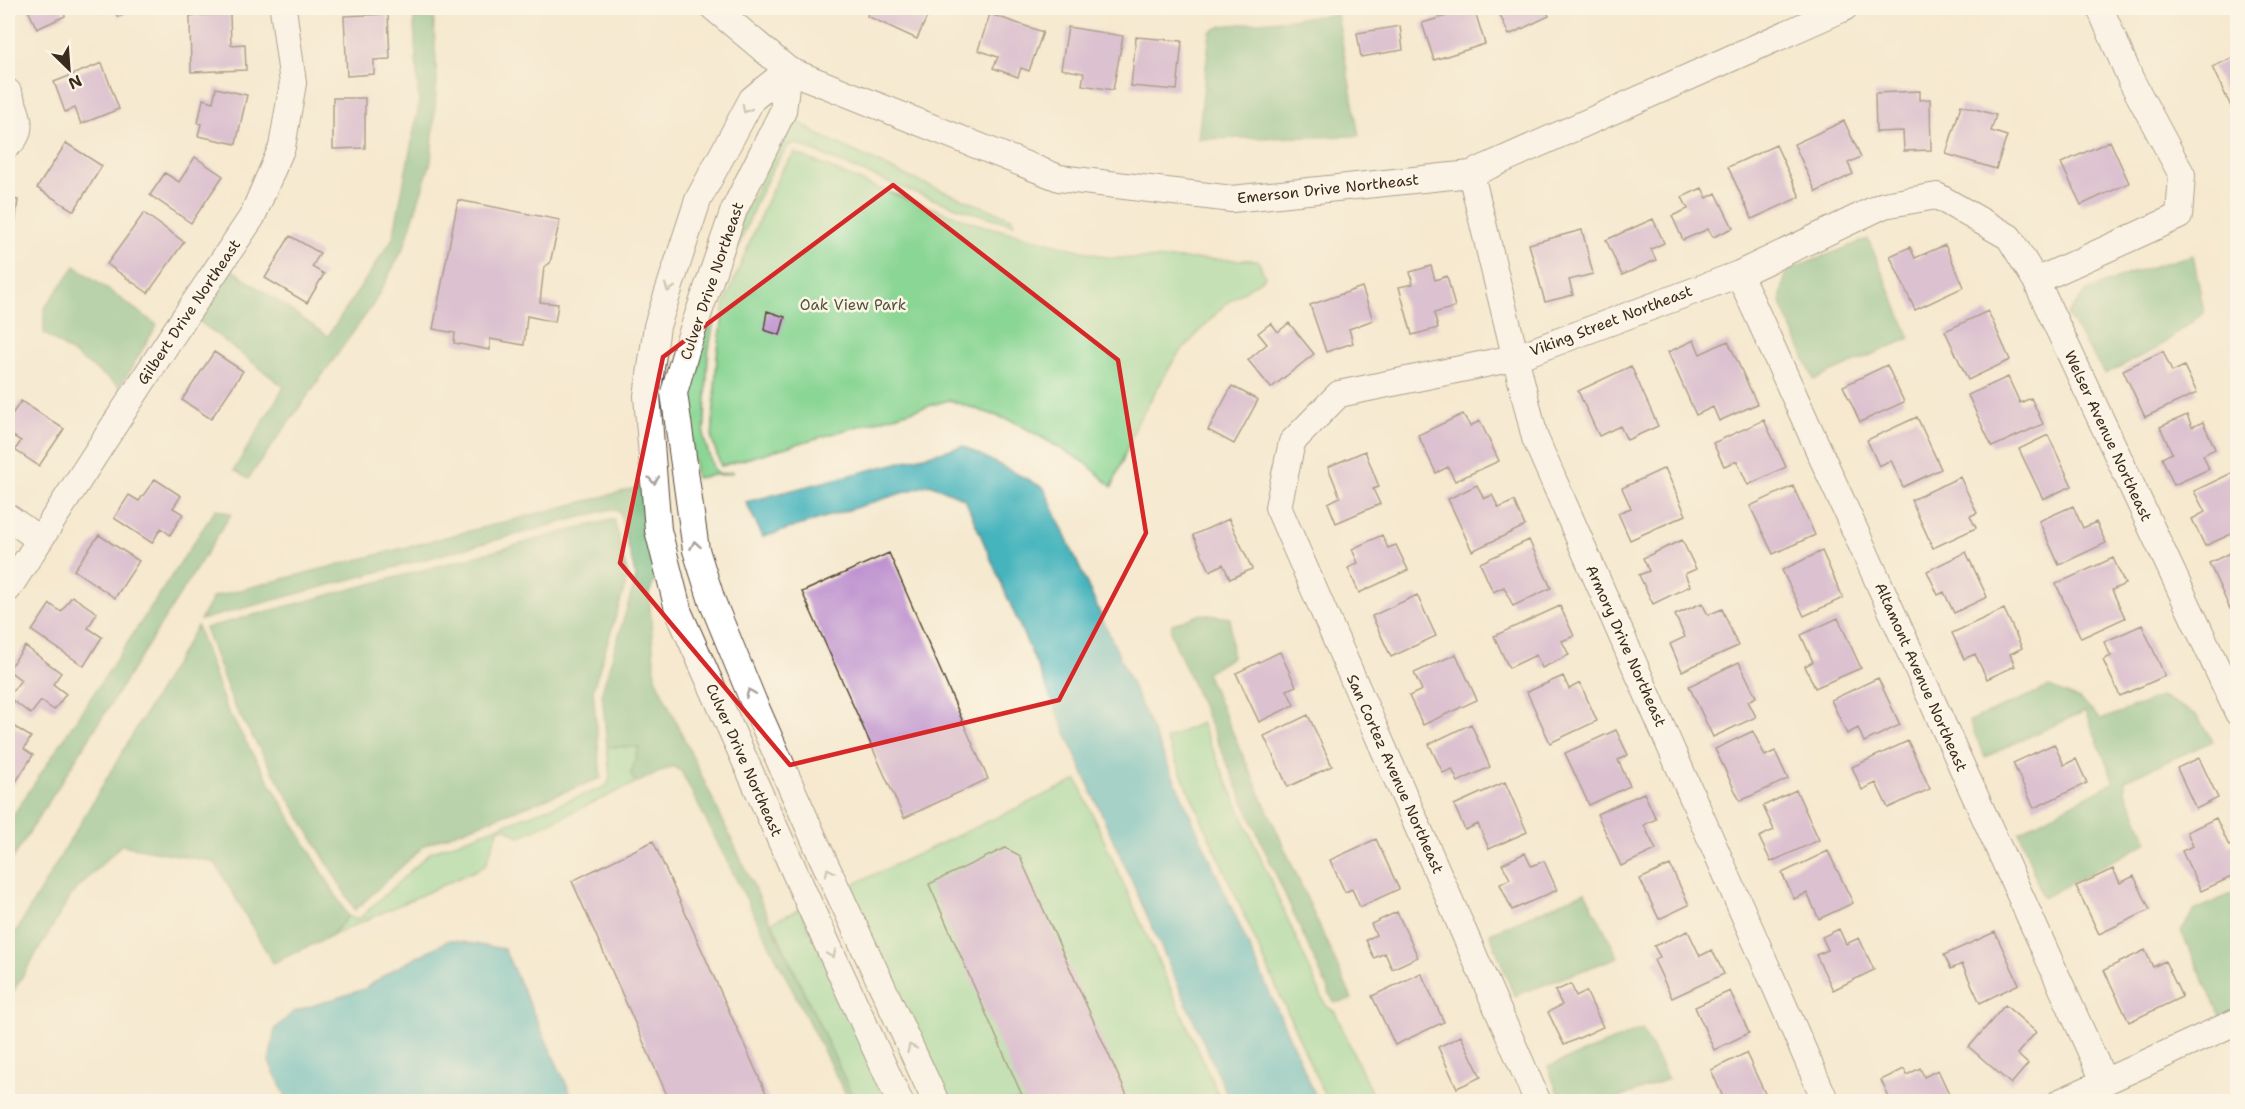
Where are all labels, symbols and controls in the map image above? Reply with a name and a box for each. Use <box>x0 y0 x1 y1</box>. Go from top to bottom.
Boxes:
north arrow <box>39 39 99 99</box>
text: N <box>65 70 85 94</box>
one-way arrow <box>742 103 753 114</box>
street label: Emerson Drive Northeast <box>1236 170 1420 208</box>
street label: Culver Drive Northeast <box>676 199 748 363</box>
street label: Gilbert Drive Northeast <box>133 236 245 388</box>
street label: Viking Street Northeast <box>1527 281 1695 361</box>
one-way arrow <box>664 282 676 293</box>
park label: Oak View Park <box>800 295 906 315</box>
street label: Welser Avenue Northeast <box>2060 347 2156 525</box>
one-way arrow <box>647 475 660 484</box>
one-way arrow <box>690 540 702 549</box>
street label: Armory Drive Northeast <box>1581 562 1671 730</box>
street label: Altamont Avenue Northeast <box>1870 579 1972 775</box>
street label: San Cortez Avenue Northeast <box>1342 671 1448 877</box>
street label: Culver Drive Northeast <box>701 680 787 840</box>
one-way arrow <box>745 689 757 700</box>
one-way arrow <box>824 867 836 878</box>
one-way arrow <box>824 947 836 958</box>
one-way arrow <box>907 1044 919 1055</box>

